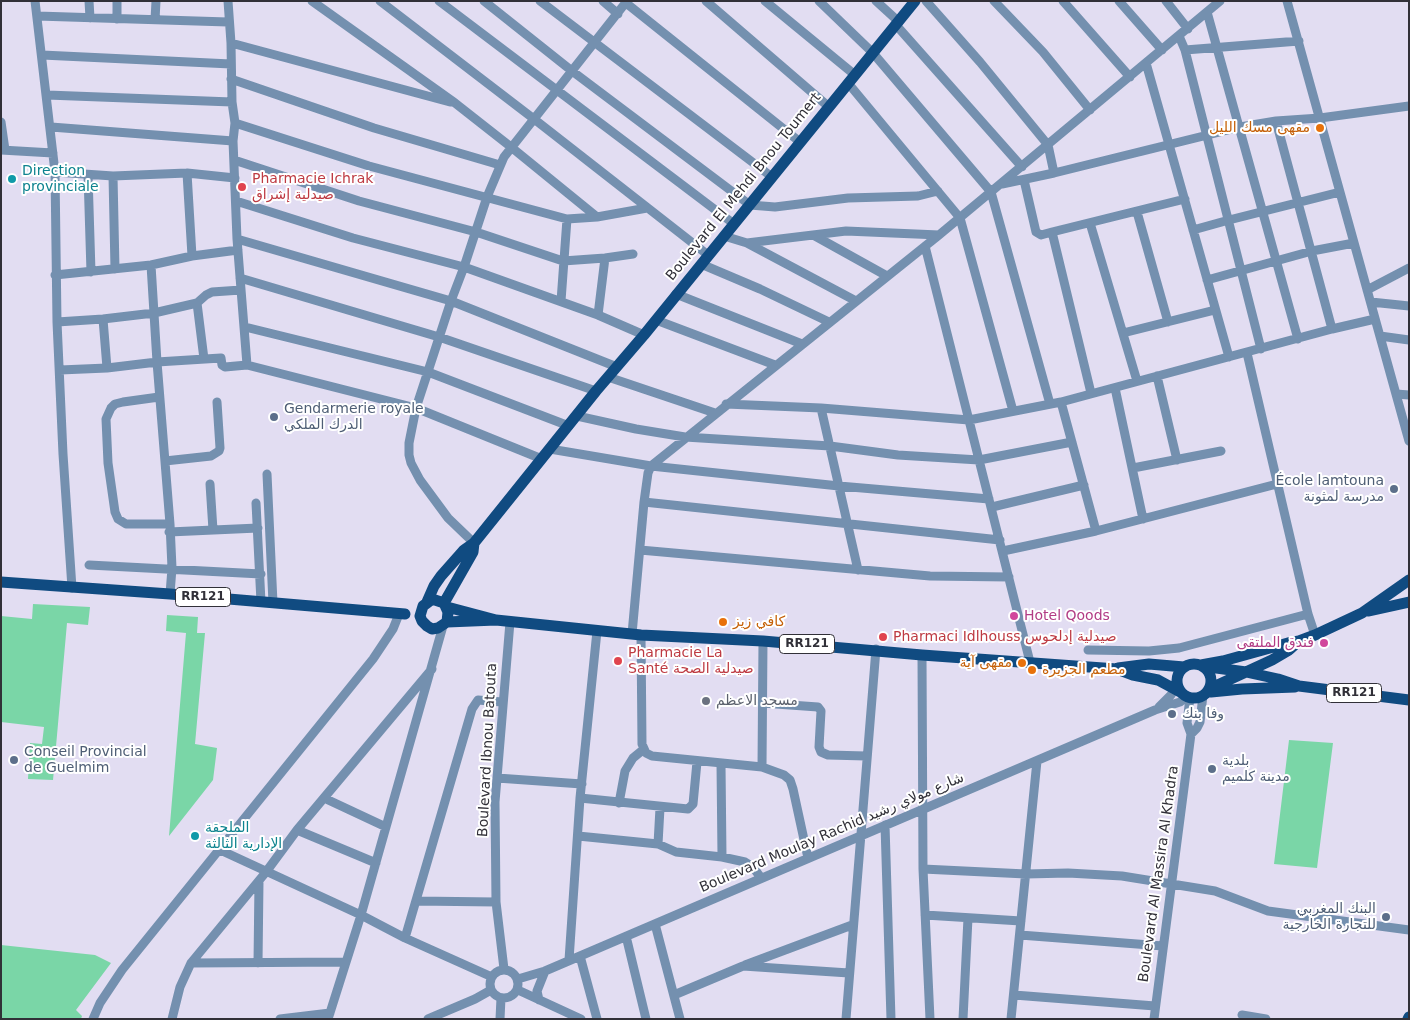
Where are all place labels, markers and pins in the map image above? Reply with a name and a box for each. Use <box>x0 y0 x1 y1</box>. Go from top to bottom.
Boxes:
place label: مقهى مسك الليل <box>1209 120 1310 136</box>
marker: مقهى مسك الليل <box>1314 122 1326 134</box>
place label: Direction provinciale <box>22 163 99 196</box>
place label: Pharmacie Ichrak صيدلية إشراق <box>252 171 373 203</box>
marker: Direction provinciale <box>6 173 18 185</box>
marker: Pharmacie Ichrak صيدلية إشراق <box>236 181 248 193</box>
place label: Gendarmerie royale الدرك الملكي <box>284 401 424 434</box>
marker: Gendarmerie royale الدرك الملكي <box>268 411 280 423</box>
place label: École lamtouna مدرسة لمثونة <box>1275 473 1384 506</box>
marker: École lamtouna مدرسة لمثونة <box>1388 483 1400 495</box>
place label: Hotel Qoods <box>1024 608 1110 624</box>
marker: Hotel Qoods <box>1008 610 1020 622</box>
place label: كافي زيز <box>733 614 785 630</box>
marker: كافي زيز <box>717 616 729 628</box>
place label: Pharmaci Idlhouss صيدلية إدلحوس <box>893 629 1117 645</box>
marker: Pharmaci Idlhouss صيدلية إدلحوس <box>877 631 889 643</box>
place label: فندق الملتقى <box>1237 635 1314 651</box>
marker: فندق الملتقى <box>1318 637 1330 649</box>
place label: Pharmacie La Santé صيدلية الصحة <box>628 645 754 678</box>
marker: Pharmacie La Santé صيدلية الصحة <box>612 655 624 667</box>
place label: مقهى آية <box>960 655 1012 671</box>
marker: مقهى آية <box>1016 657 1028 669</box>
place label: مطعم الجزيرة <box>1042 662 1125 678</box>
marker: مطعم الجزيرة <box>1026 664 1038 676</box>
place label: مسجد الاعظم <box>716 693 798 709</box>
marker: مسجد الاعظم <box>700 695 712 707</box>
place label: وفا بنك <box>1182 706 1224 722</box>
marker: وفا بنك <box>1166 708 1178 720</box>
place label: Conseil Provincial de Guelmim <box>24 744 147 776</box>
place label: بلدية مدينة كلميم <box>1222 753 1290 786</box>
marker: Conseil Provincial de Guelmim <box>8 754 20 766</box>
marker: بلدية مدينة كلميم <box>1206 763 1218 775</box>
place label: الملحقة الإدارية الثالثة <box>205 820 282 852</box>
marker: الملحقة الإدارية الثالثة <box>189 830 201 842</box>
place label: البنك المغربي للتجارة الخارجية <box>1282 901 1376 934</box>
marker: البنك المغربي للتجارة الخارجية <box>1380 911 1392 923</box>

